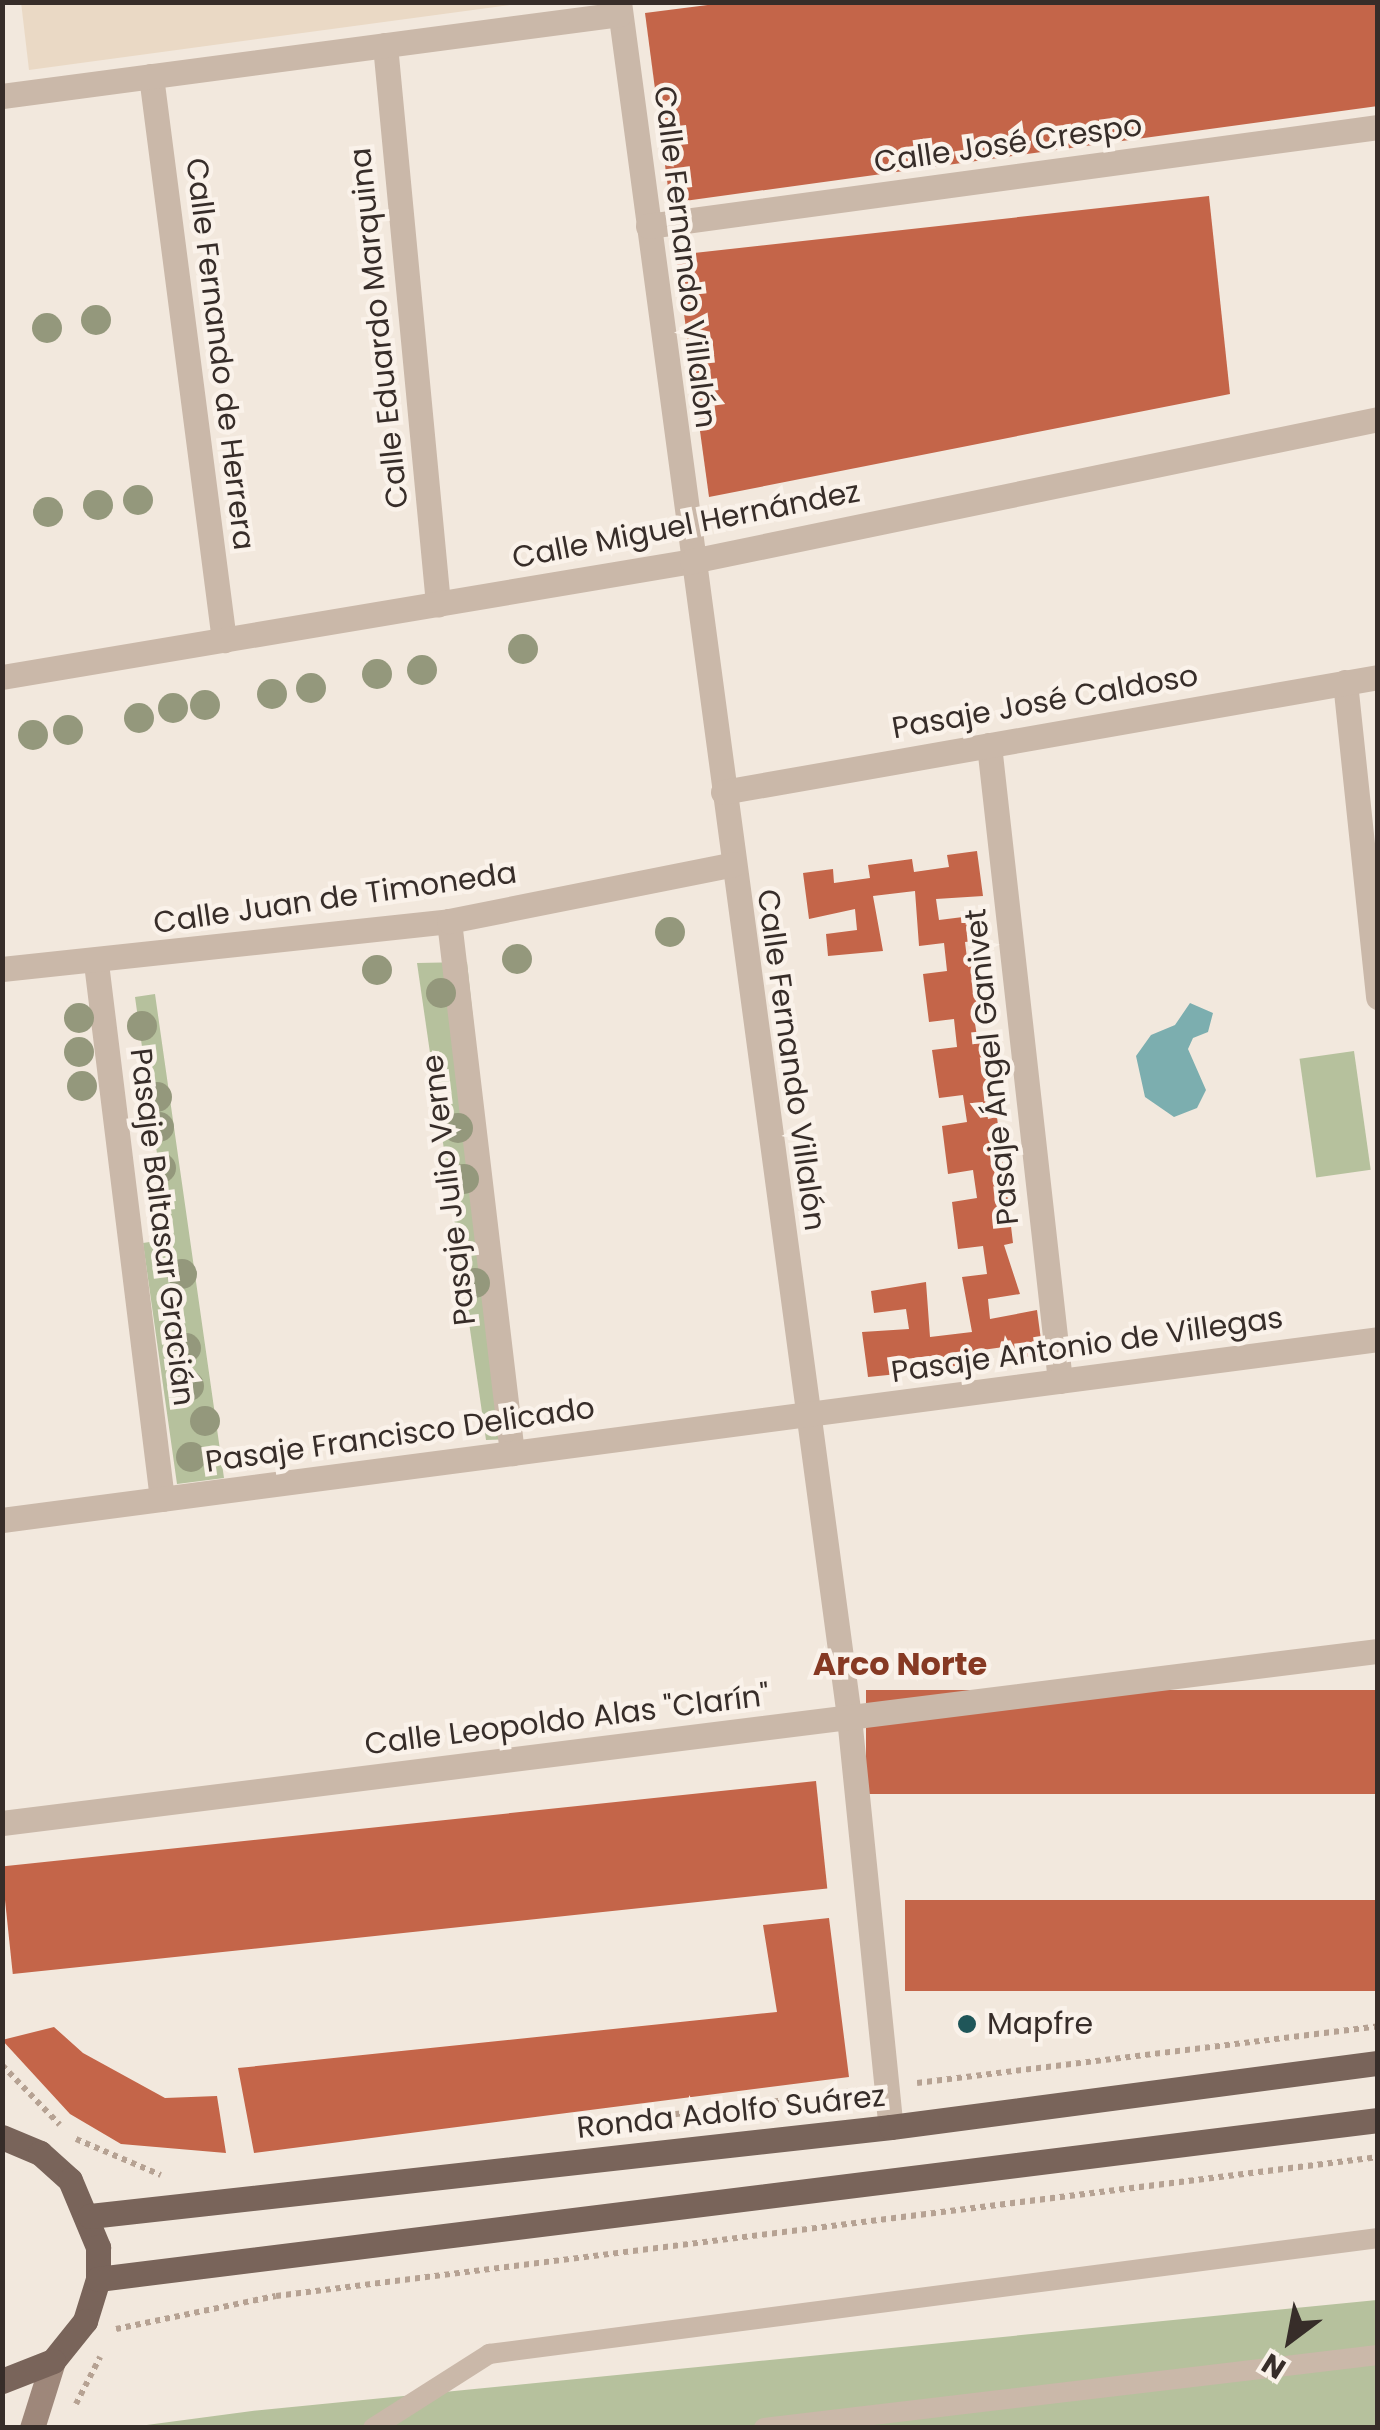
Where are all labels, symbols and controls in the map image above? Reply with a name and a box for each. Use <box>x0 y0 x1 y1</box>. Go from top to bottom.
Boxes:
street label: Calle Fernando Villalón <box>646 84 724 430</box>
street label: Calle José Crespo <box>872 107 1144 181</box>
street label: Calle Eduardo Marquina <box>342 146 416 510</box>
street label: Calle Fernando de Herrera <box>178 156 262 552</box>
street label: Calle Miguel Hernández <box>509 474 863 576</box>
street label: Pasaje José Caldoso <box>889 657 1201 747</box>
street label: Calle Juan de Timoneda <box>151 855 519 941</box>
street label: Calle Fernando Villalón <box>749 887 833 1233</box>
street label: Pasaje Ángel Ganivet <box>957 907 1027 1227</box>
street label: Pasaje Baltasar Gracián <box>122 1046 202 1408</box>
street label: Pasaje Julio Verne <box>415 1053 483 1327</box>
street label: Pasaje Antonio de Villegas <box>889 1300 1285 1390</box>
street label: Pasaje Francisco Delicado <box>203 1390 597 1480</box>
district label: Arco Norte <box>813 1645 987 1683</box>
street label: Calle Leopoldo Alas "Clarín" <box>363 1677 771 1763</box>
place label: Mapfre <box>987 2006 1093 2042</box>
marker: Mapfre <box>956 2013 978 2035</box>
street label: Ronda Adolfo Suárez <box>575 2078 887 2146</box>
north arrow <box>1240 2290 1340 2390</box>
text: N <box>1255 2344 1293 2388</box>

